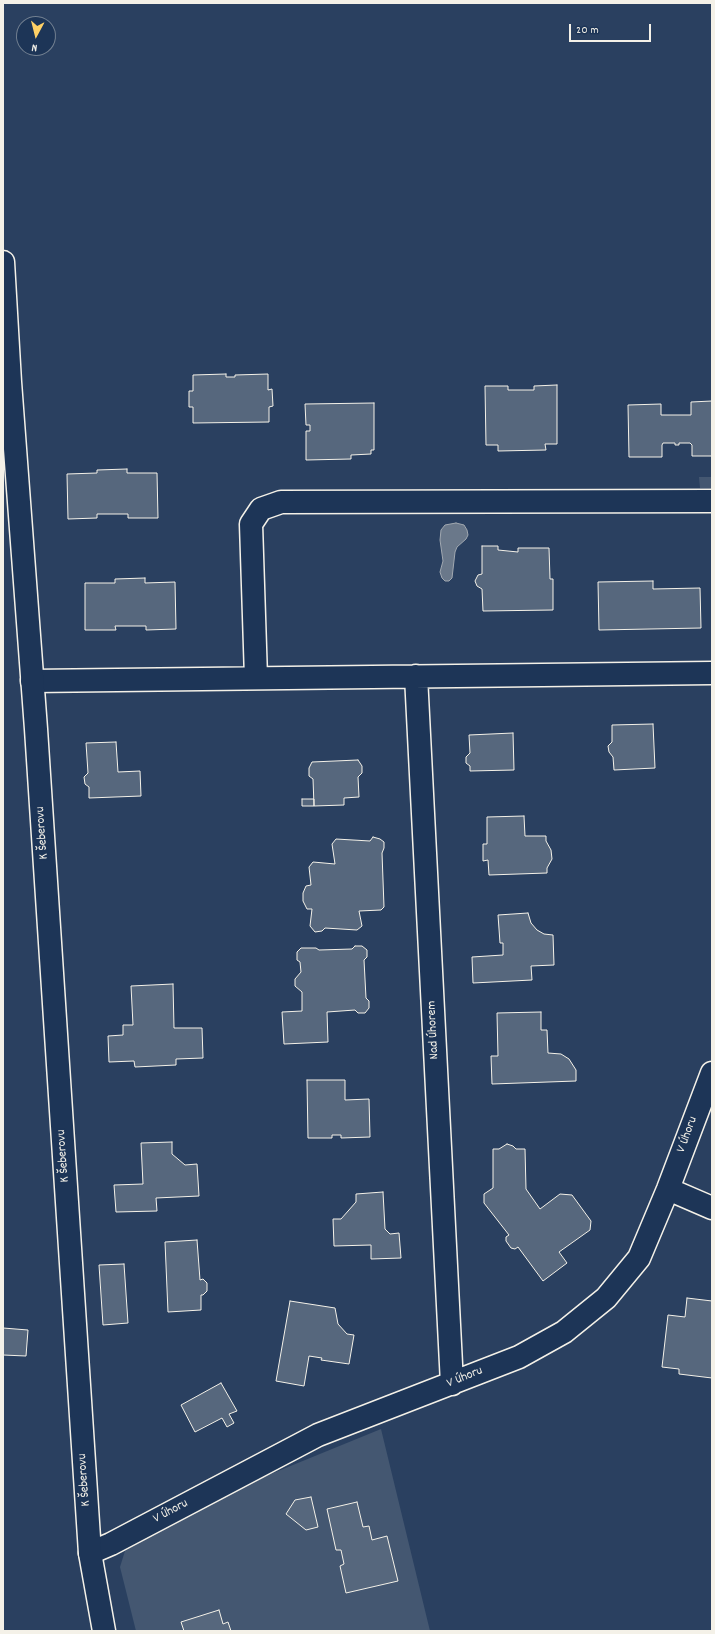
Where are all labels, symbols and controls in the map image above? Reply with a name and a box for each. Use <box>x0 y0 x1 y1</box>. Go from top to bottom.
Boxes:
north arrow <box>16 16 56 56</box>
scale bar <box>571 16 653 42</box>
text: 20 m <box>576 22 599 39</box>
text: N <box>31 39 38 55</box>
street label: K Šeberovu <box>33 806 53 860</box>
street label: Nad Úhorem <box>425 1000 443 1060</box>
street label: V Úhoru <box>674 1115 702 1155</box>
street label: K Šeberovu <box>54 1129 74 1183</box>
street label: V Úhoru <box>445 1364 485 1392</box>
street label: K Šeberovu <box>75 1453 95 1507</box>
street label: V Úhoru <box>151 1496 191 1528</box>

